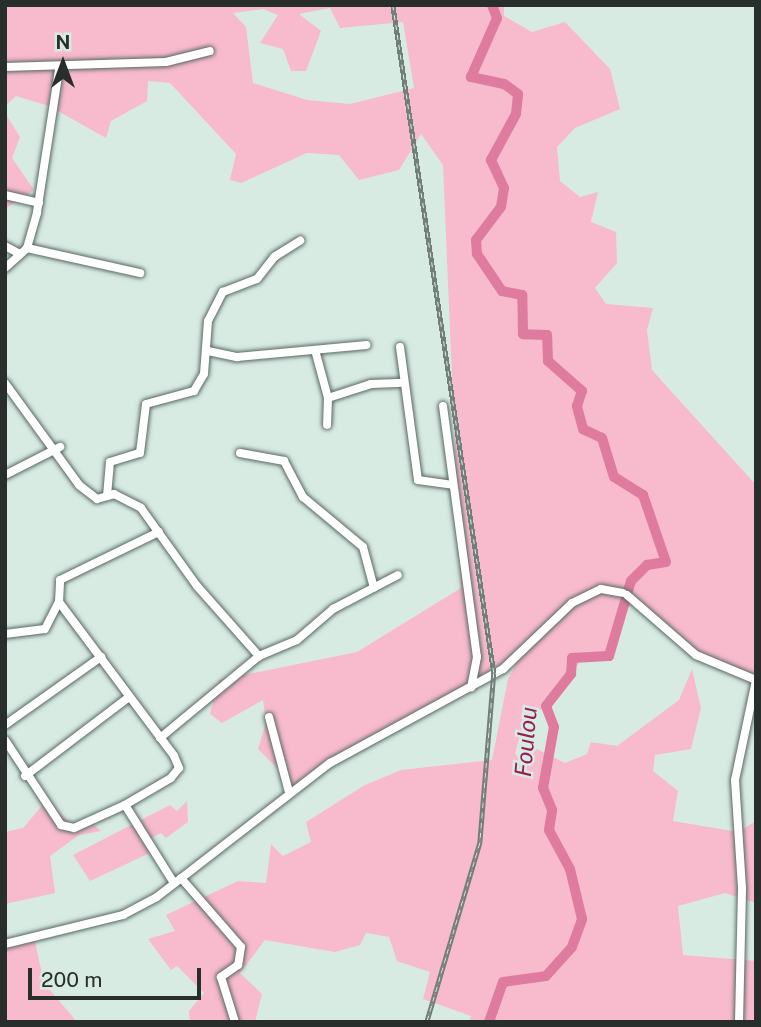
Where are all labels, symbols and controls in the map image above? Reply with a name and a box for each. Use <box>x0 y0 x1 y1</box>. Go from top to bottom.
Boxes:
north arrow <box>28 28 98 98</box>
text: N <box>56 31 70 53</box>
water label: Foulou <box>509 706 543 778</box>
scale bar <box>32 954 205 998</box>
text: 200 m <box>41 967 102 992</box>

